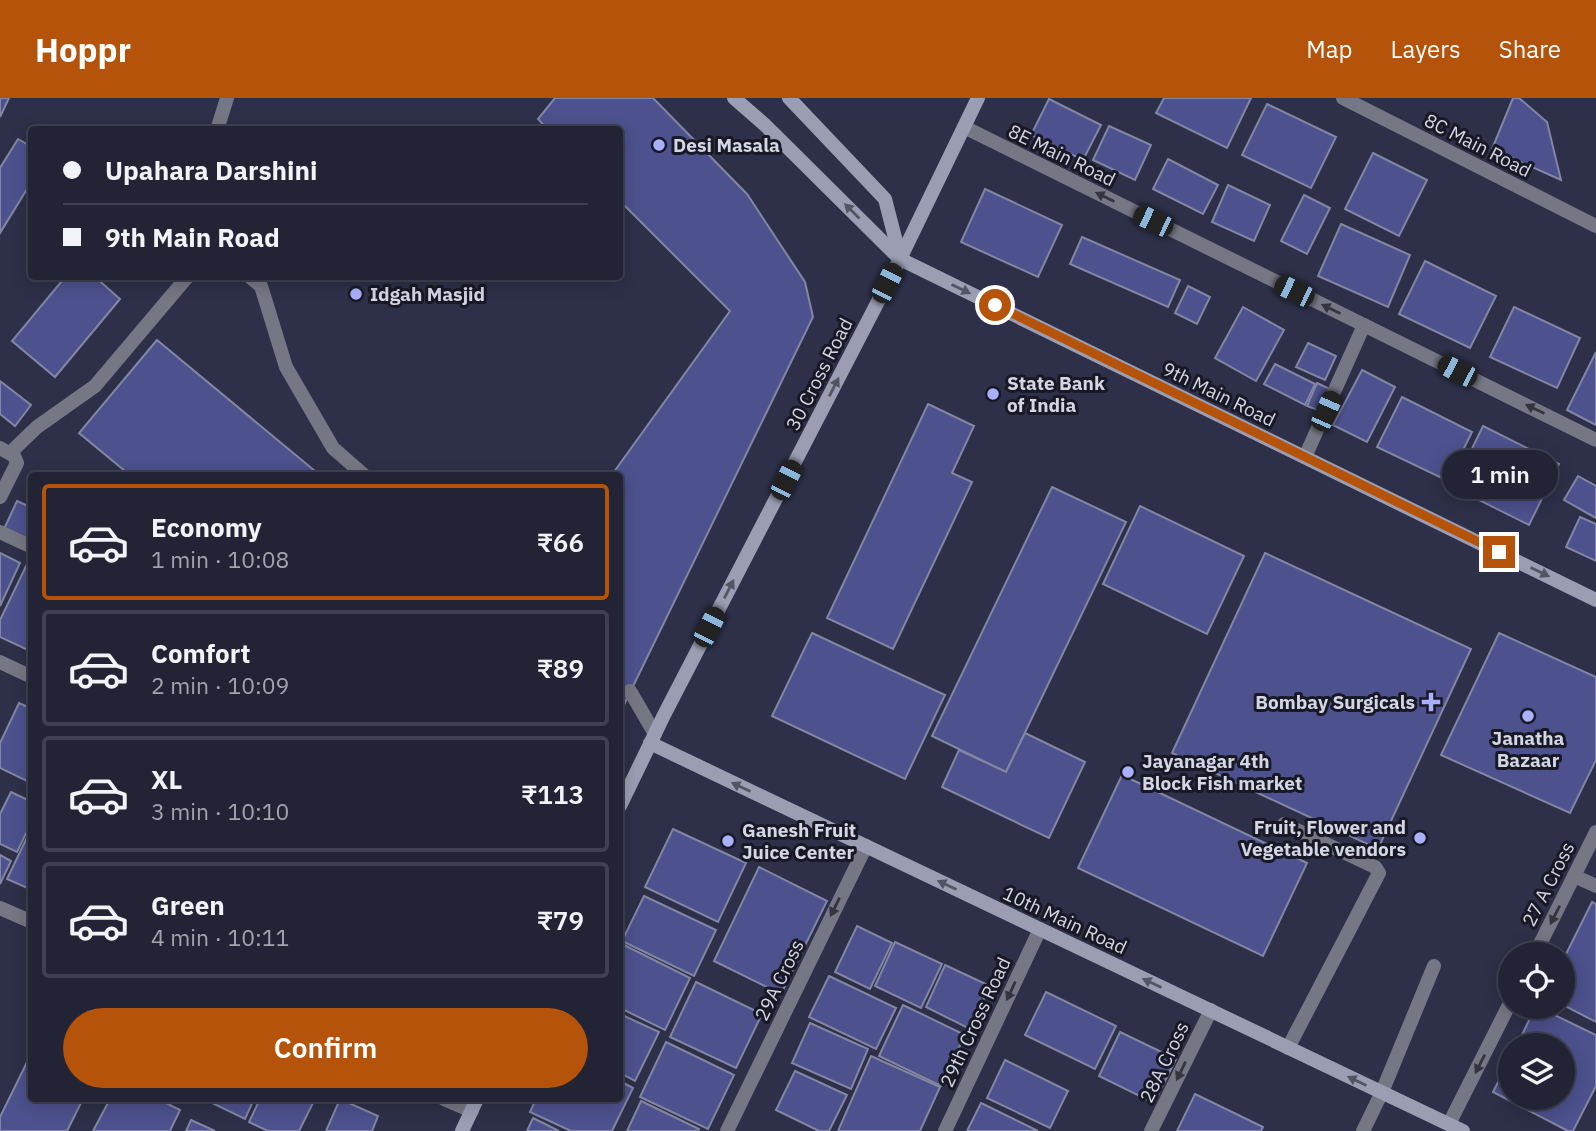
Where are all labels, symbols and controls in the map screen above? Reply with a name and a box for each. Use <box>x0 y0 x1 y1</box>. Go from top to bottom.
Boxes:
text: Hoppr <box>35 28 131 71</box>
text: Map <box>1306 33 1353 65</box>
text: Layers <box>1391 33 1461 65</box>
text: Share <box>1499 33 1561 65</box>
street label: 8C Main Road <box>1420 108 1536 182</box>
street label: 8E Main Road <box>1004 119 1120 191</box>
place label: Desi Masala <box>673 133 780 157</box>
marker: Desi Masala <box>651 137 667 153</box>
text: Upahara Darshini <box>105 153 317 187</box>
one-way arrow <box>1095 192 1115 203</box>
one-way arrow <box>843 202 860 219</box>
car <box>1130 202 1177 240</box>
text: 9th Main Road <box>105 220 280 254</box>
car <box>869 260 906 306</box>
car <box>1271 272 1318 310</box>
place label: Idgah Masjid <box>370 282 485 306</box>
one-way arrow <box>951 283 971 294</box>
marker: Idgah Masjid <box>348 286 364 302</box>
route start <box>979 289 1011 321</box>
one-way arrow <box>1321 303 1341 314</box>
street label: 30 Cross Road <box>780 314 858 434</box>
car <box>1434 352 1481 390</box>
street label: 9th Main Road <box>1159 356 1279 432</box>
place label: State Bank of India <box>1007 371 1105 417</box>
one-way arrow <box>828 377 839 397</box>
marker: State Bank of India <box>985 386 1001 402</box>
car <box>1308 388 1345 434</box>
one-way arrow <box>1525 404 1545 415</box>
callout: 1 min <box>1441 450 1557 500</box>
car <box>768 457 805 503</box>
text: 1 min <box>1470 459 1530 489</box>
text: Economy <box>151 510 262 544</box>
icon: car <box>67 511 130 574</box>
text: ₹66 <box>537 525 584 559</box>
route end <box>1483 536 1515 568</box>
text: 1 min · 10:08 <box>151 544 289 574</box>
one-way arrow <box>1530 567 1550 578</box>
one-way arrow <box>723 579 735 599</box>
car <box>691 604 728 650</box>
text: Comfort <box>151 636 250 670</box>
icon: car <box>67 637 130 700</box>
text: ₹89 <box>537 651 584 685</box>
text: 2 min · 10:09 <box>151 670 289 700</box>
place label: Bombay Surgicals <box>1255 690 1415 714</box>
marker: Bombay Surgicals <box>1421 692 1441 712</box>
marker: Janatha Bazaar <box>1520 708 1536 724</box>
place label: Janatha Bazaar <box>1492 726 1565 772</box>
place label: Jayanagar 4th Block Fish market <box>1142 749 1302 795</box>
text: XL <box>151 762 182 796</box>
icon: car <box>67 763 130 826</box>
marker: Jayanagar 4th Block Fish market <box>1120 764 1136 780</box>
text: ₹113 <box>521 777 584 811</box>
one-way arrow <box>731 781 751 793</box>
text: 3 min · 10:10 <box>151 796 289 826</box>
place label: Fruit, Flower and Vegetable vendors <box>1240 815 1406 861</box>
place label: Ganesh Fruit Juice Center <box>742 818 856 864</box>
marker: Fruit, Flower and Vegetable vendors <box>1412 830 1428 846</box>
marker: Ganesh Fruit Juice Center <box>720 833 736 849</box>
street label: 27 A Cross <box>1517 838 1579 930</box>
one-way arrow <box>937 879 957 891</box>
street label: 10th Main Road <box>999 881 1131 959</box>
text: Green <box>151 888 225 922</box>
icon: car <box>67 889 130 952</box>
one-way arrow <box>830 897 841 917</box>
text: ₹79 <box>537 903 584 937</box>
one-way arrow <box>1549 905 1560 925</box>
text: 4 min · 10:11 <box>151 922 289 952</box>
street label: 29A Cross <box>749 936 809 1024</box>
map controls <box>1498 942 1575 1110</box>
button: locate <box>1498 942 1575 1019</box>
street label: 29th Cross Road <box>934 953 1016 1091</box>
one-way arrow <box>1142 977 1162 988</box>
one-way arrow <box>1005 981 1017 1001</box>
button: Confirm <box>63 1008 588 1088</box>
street label: 28A Cross <box>1134 1018 1194 1106</box>
button: layers <box>1498 1033 1575 1110</box>
one-way arrow <box>1474 1054 1485 1074</box>
one-way arrow <box>1175 1061 1186 1081</box>
one-way arrow <box>1347 1075 1367 1086</box>

